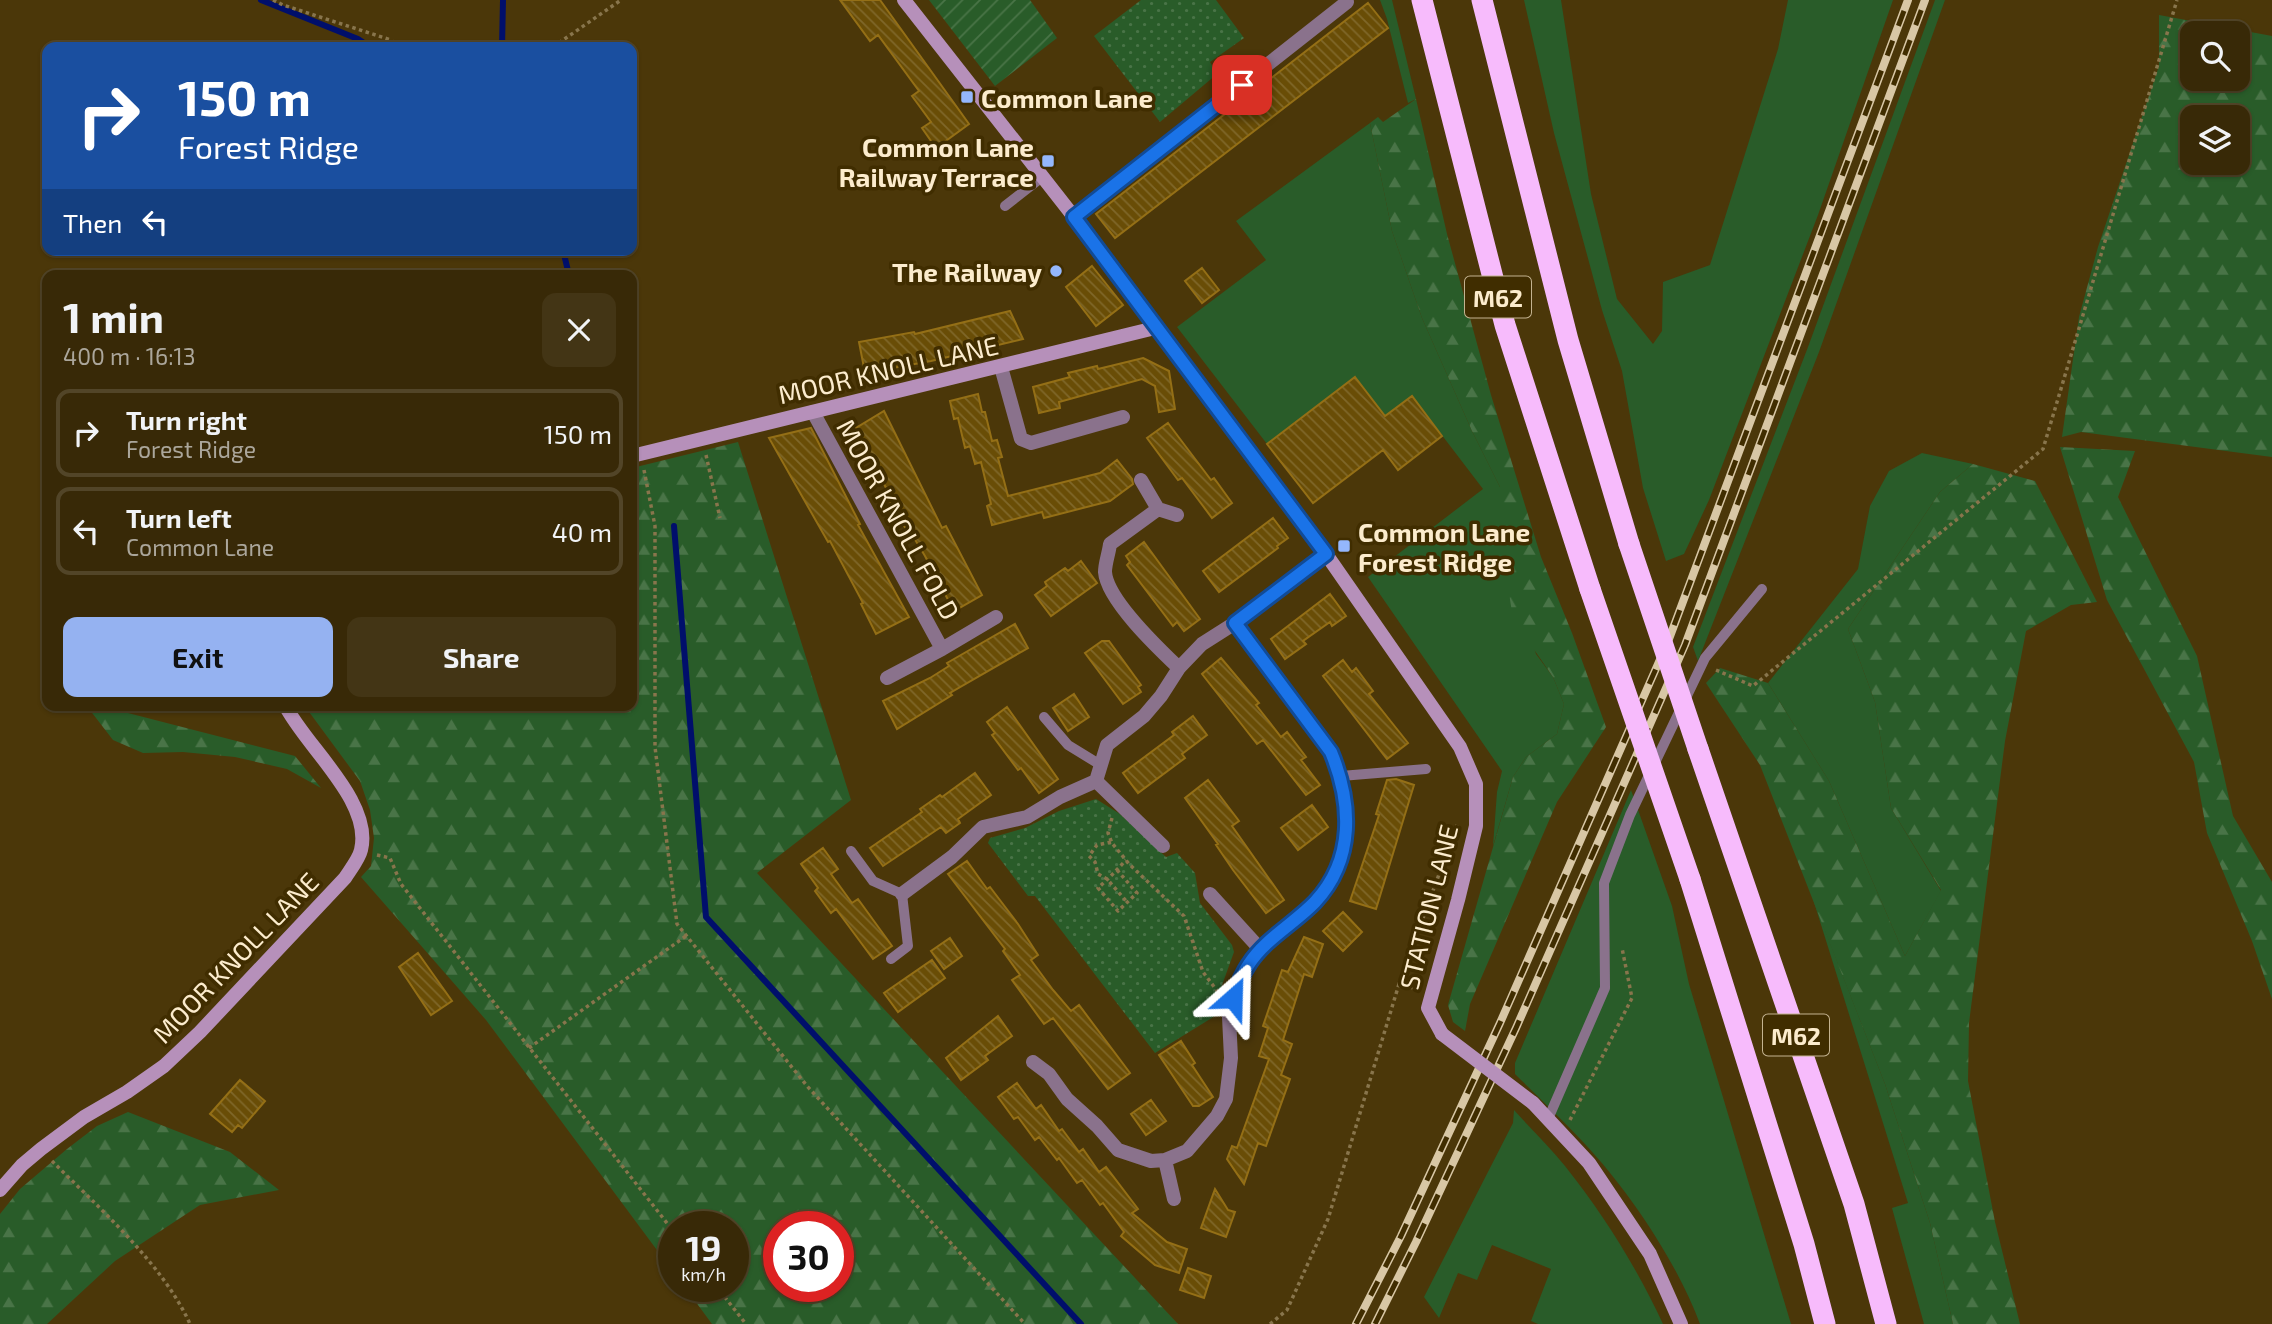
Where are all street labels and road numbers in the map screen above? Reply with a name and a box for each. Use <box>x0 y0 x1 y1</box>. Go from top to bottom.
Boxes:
road number: M62 <box>1465 276 1531 318</box>
street label: MOOR KNOLL LANE <box>775 329 1001 409</box>
street label: MOOR KNOLL FOLD <box>831 413 967 625</box>
street label: STATION LANE <box>1393 821 1463 993</box>
street label: MOOR KNOLL LANE <box>146 865 324 1049</box>
road number: M62 <box>1763 1015 1829 1056</box>

